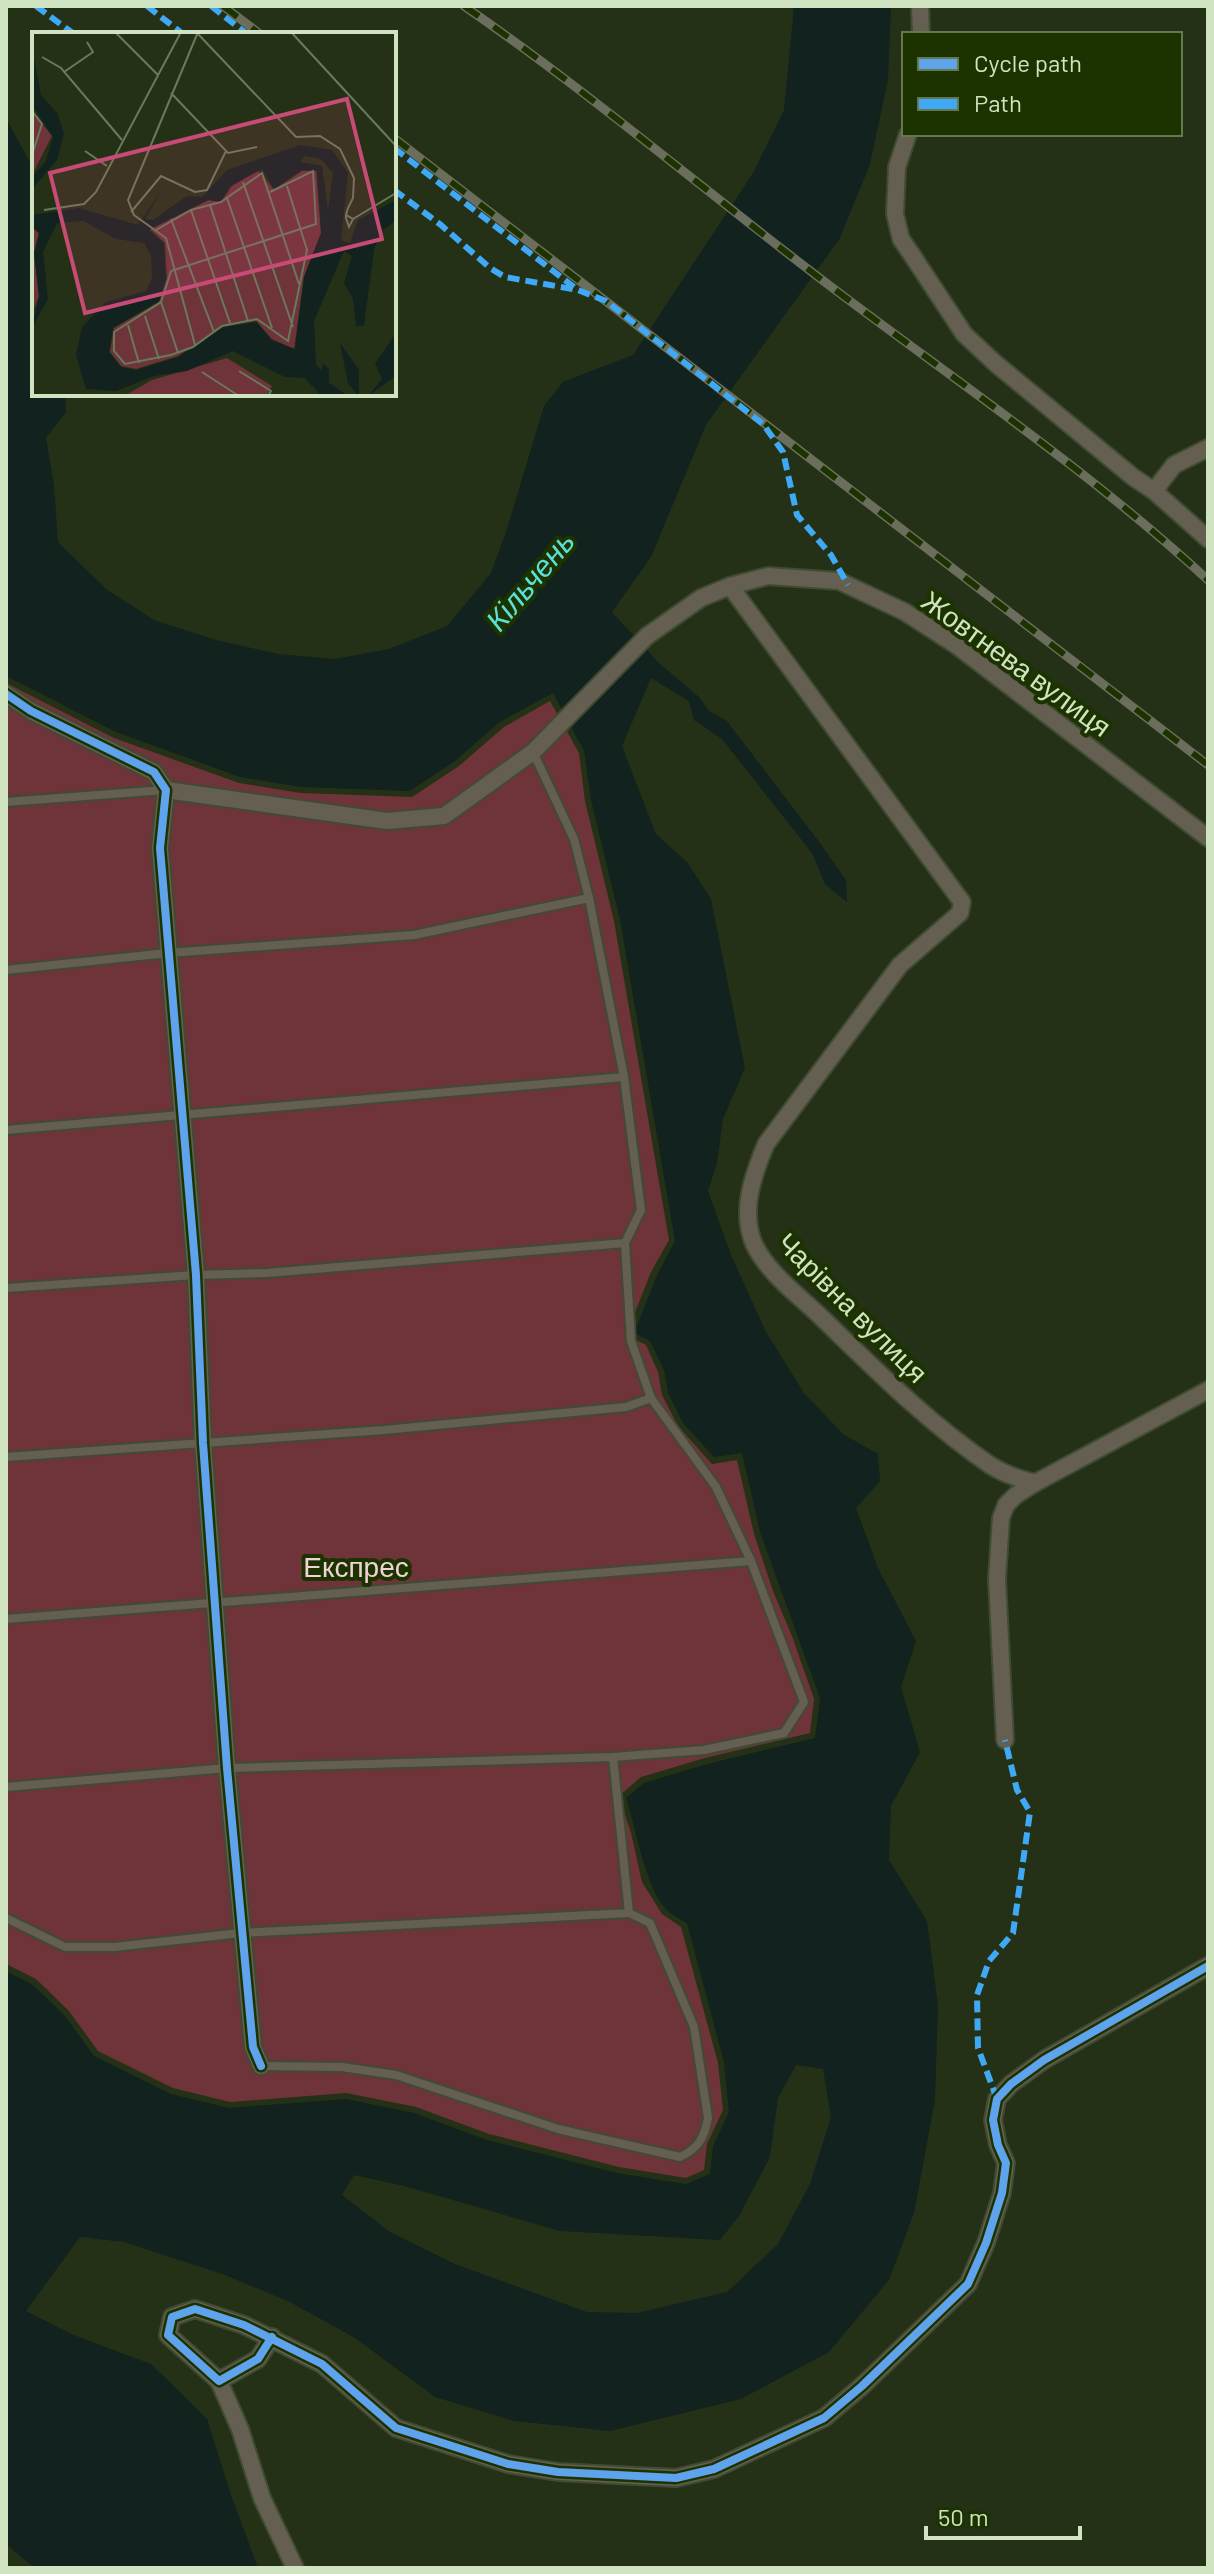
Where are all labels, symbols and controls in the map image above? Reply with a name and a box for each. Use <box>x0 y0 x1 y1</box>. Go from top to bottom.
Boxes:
inset map <box>32 32 396 396</box>
legend <box>902 32 1182 136</box>
text: Cycle path <box>974 48 1082 77</box>
text: Path <box>974 88 1022 117</box>
water label: Кільчень <box>477 523 581 637</box>
street label: Жовтнева вулиця <box>916 583 1118 743</box>
street label: Чарівна вулиця <box>771 1225 935 1389</box>
park label: Експрес <box>303 1549 409 1583</box>
scale bar <box>926 2490 1080 2540</box>
text: 50 m <box>938 2502 989 2531</box>

